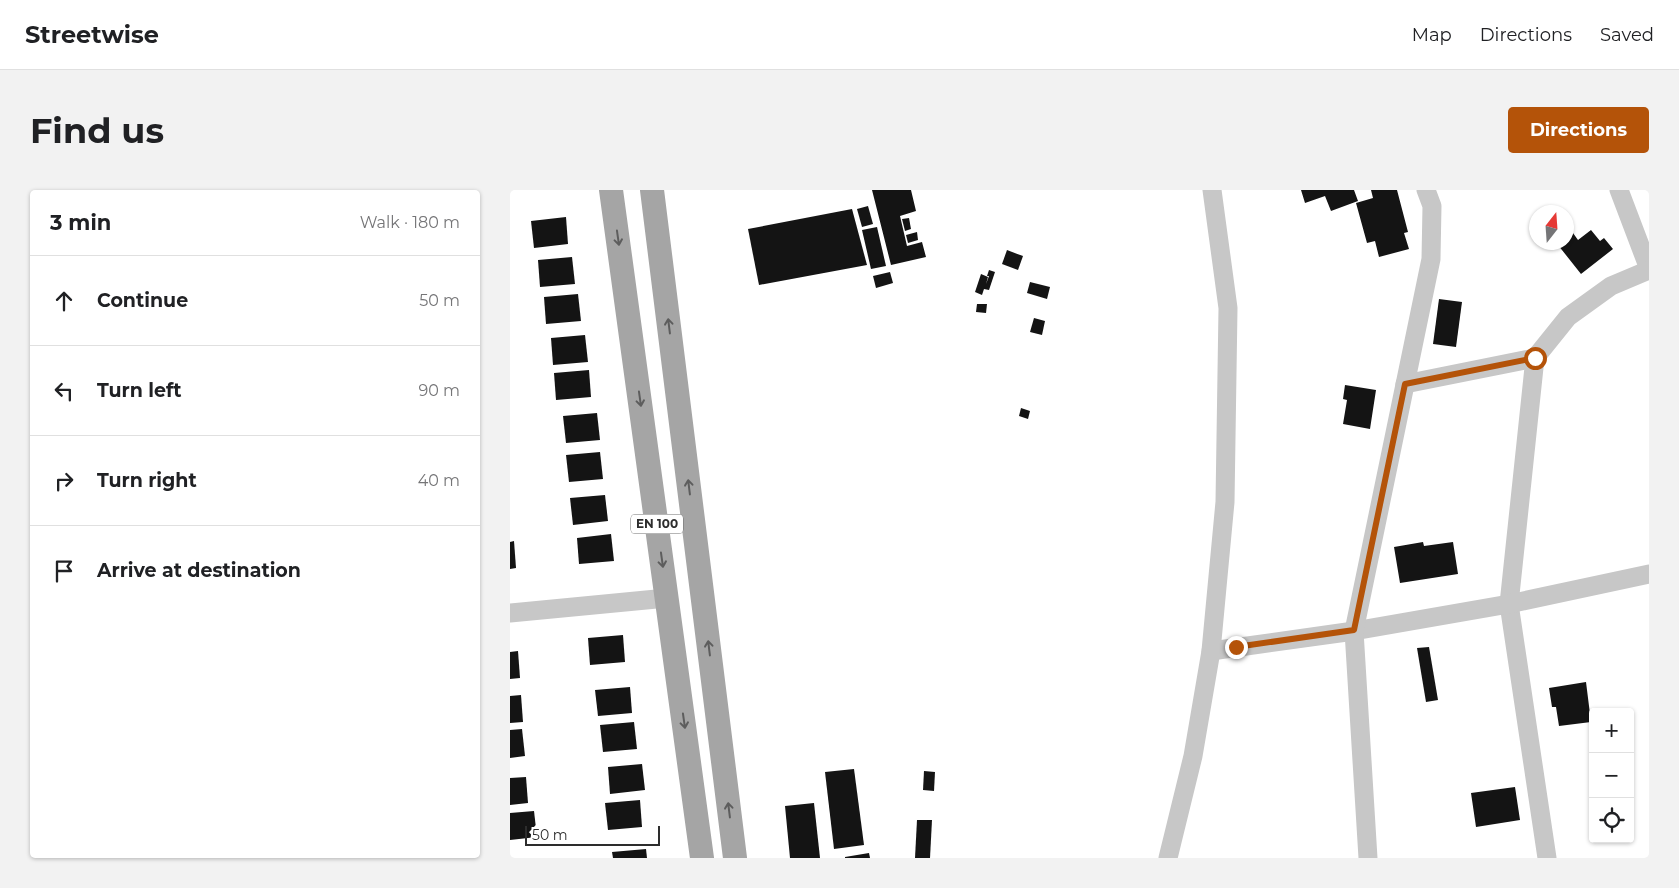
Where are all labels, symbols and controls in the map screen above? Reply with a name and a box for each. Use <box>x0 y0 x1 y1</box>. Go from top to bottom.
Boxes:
text: Streetwise <box>25 20 159 49</box>
text: Map <box>1412 24 1452 46</box>
text: Directions <box>1480 24 1572 46</box>
text: Saved <box>1600 24 1654 46</box>
button: Directions <box>1508 107 1649 153</box>
text: Find us <box>30 109 164 152</box>
north arrow <box>1529 205 1574 250</box>
text: 3 min <box>50 210 111 235</box>
text: Walk · 180 m <box>360 213 460 232</box>
one-way arrow <box>613 230 623 246</box>
icon: ahead <box>50 287 78 315</box>
text: Continue <box>97 289 188 312</box>
text: 50 m <box>419 291 460 310</box>
one-way arrow <box>664 318 674 334</box>
route start <box>1524 347 1547 370</box>
icon: left <box>50 377 78 405</box>
text: Turn left <box>97 379 182 402</box>
text: 90 m <box>418 381 460 400</box>
one-way arrow <box>635 391 645 407</box>
icon: right <box>50 467 78 495</box>
text: Turn right <box>97 469 197 492</box>
text: 40 m <box>418 471 460 490</box>
one-way arrow <box>684 479 694 495</box>
road number: EN 100 <box>631 514 683 534</box>
one-way arrow <box>657 552 667 568</box>
icon: arrive <box>50 557 78 585</box>
text: Arrive at destination <box>97 559 301 582</box>
route end <box>1225 636 1248 659</box>
one-way arrow <box>704 641 714 657</box>
map controls <box>1589 708 1634 843</box>
button: + <box>1589 708 1634 753</box>
one-way arrow <box>679 713 689 729</box>
button: − <box>1589 753 1634 798</box>
button: locate <box>1589 798 1634 843</box>
one-way arrow <box>724 802 734 818</box>
scale bar <box>525 823 660 846</box>
text: 50 m <box>532 826 568 844</box>

